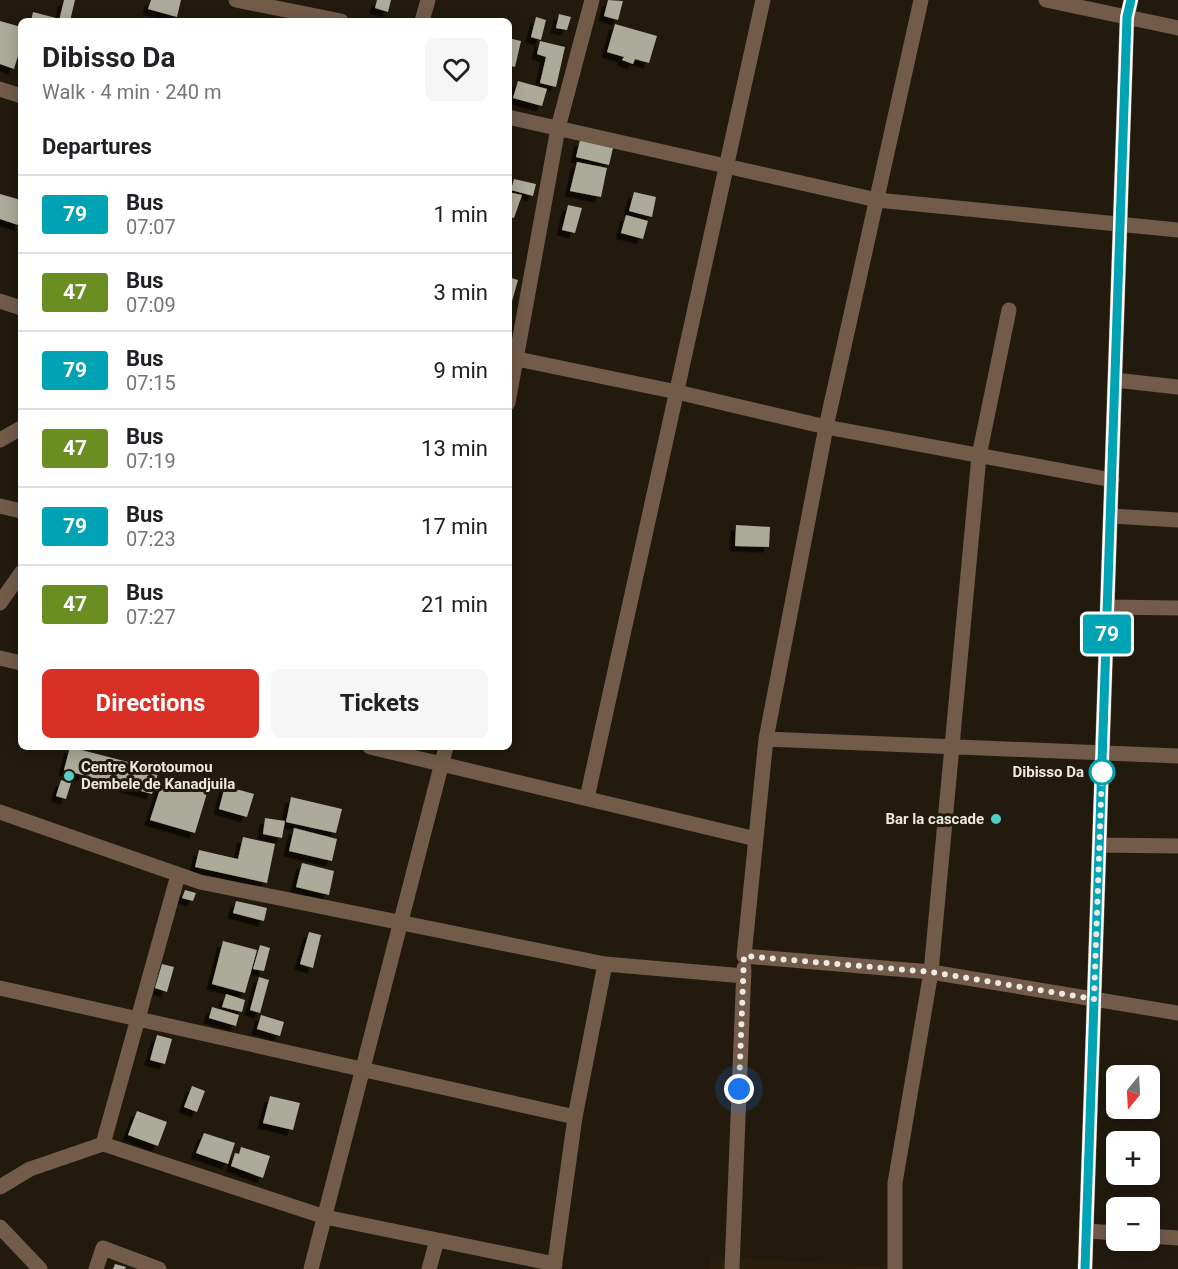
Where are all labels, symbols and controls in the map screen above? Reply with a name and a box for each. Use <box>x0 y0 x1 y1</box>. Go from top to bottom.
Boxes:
button: heart <box>425 38 488 101</box>
text: Dibisso Da <box>42 41 175 74</box>
text: Walk · 4 min · 240 m <box>42 80 221 104</box>
text: Departures <box>42 134 152 159</box>
text: Bus <box>126 190 164 215</box>
text: 79 <box>63 202 87 226</box>
text: 1 min <box>433 202 488 227</box>
text: 07:07 <box>126 215 176 239</box>
text: Bus <box>126 268 164 293</box>
text: 47 <box>63 280 87 304</box>
text: 3 min <box>433 280 488 305</box>
text: 07:09 <box>126 293 176 317</box>
text: Bus <box>126 346 164 371</box>
text: 79 <box>63 358 87 382</box>
text: 9 min <box>433 358 488 383</box>
text: 07:15 <box>126 371 176 395</box>
text: Bus <box>126 424 164 449</box>
text: 47 <box>63 436 87 460</box>
text: 13 min <box>421 436 488 461</box>
text: 07:19 <box>126 449 176 473</box>
text: Bus <box>126 502 164 527</box>
text: 79 <box>63 514 87 538</box>
text: 17 min <box>421 514 488 539</box>
text: 07:23 <box>126 527 176 551</box>
text: Bus <box>126 580 164 605</box>
text: 47 <box>63 592 87 616</box>
text: 21 min <box>421 592 488 617</box>
text: 07:27 <box>126 605 176 629</box>
line badge: 79 <box>1080 614 1134 654</box>
text: 79 <box>1095 622 1119 646</box>
button: Directions <box>42 669 259 738</box>
button: Tickets <box>271 669 488 738</box>
place label: Centre Korotoumou Dembele de Kanadjuila <box>81 758 235 793</box>
marker: Dibisso Da <box>1089 759 1115 785</box>
place label: Dibisso Da <box>1012 763 1084 781</box>
marker: Centre Korotoumou Dembele de Kanadjuila <box>62 769 76 783</box>
place label: Bar la cascade <box>886 810 984 828</box>
marker: Bar la cascade <box>989 812 1003 826</box>
north arrow <box>1106 1065 1160 1119</box>
map controls <box>1106 1065 1160 1251</box>
your location <box>724 1074 754 1104</box>
button: + <box>1106 1131 1160 1185</box>
button: − <box>1106 1197 1160 1251</box>

